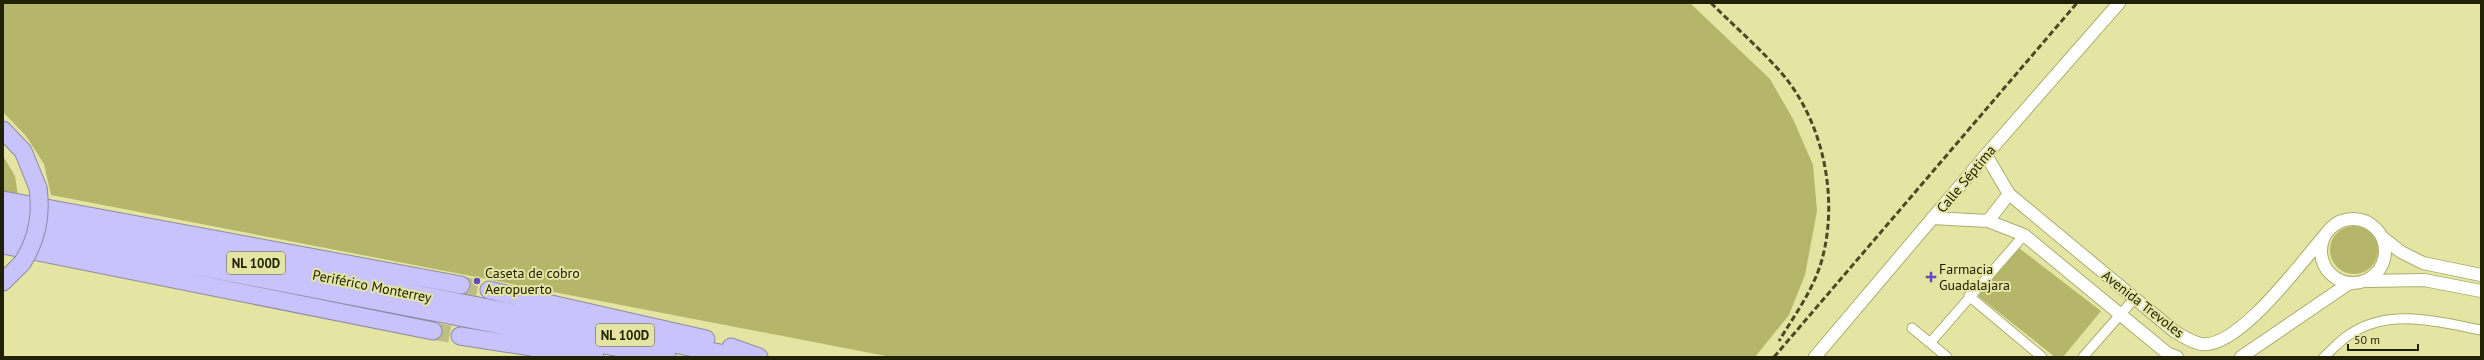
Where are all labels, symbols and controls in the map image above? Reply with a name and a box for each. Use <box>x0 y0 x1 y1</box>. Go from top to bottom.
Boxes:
street label: Calle Séptima <box>1933 142 1999 216</box>
road number: NL 100D <box>227 252 285 274</box>
place label: Farmacia Guadalajara <box>1939 260 2010 294</box>
place label: Caseta de cobro Aeropuerto <box>485 264 580 298</box>
street label: Periférico Monterrey <box>311 266 434 306</box>
street label: Avenida Trevoles <box>2098 266 2188 342</box>
marker: Farmacia Guadalajara <box>1926 272 1936 282</box>
marker: Caseta de cobro Aeropuerto <box>472 276 482 286</box>
road number: NL 100D <box>596 324 654 346</box>
scale bar <box>2348 326 2418 352</box>
text: 50 m <box>2354 332 2380 347</box>

